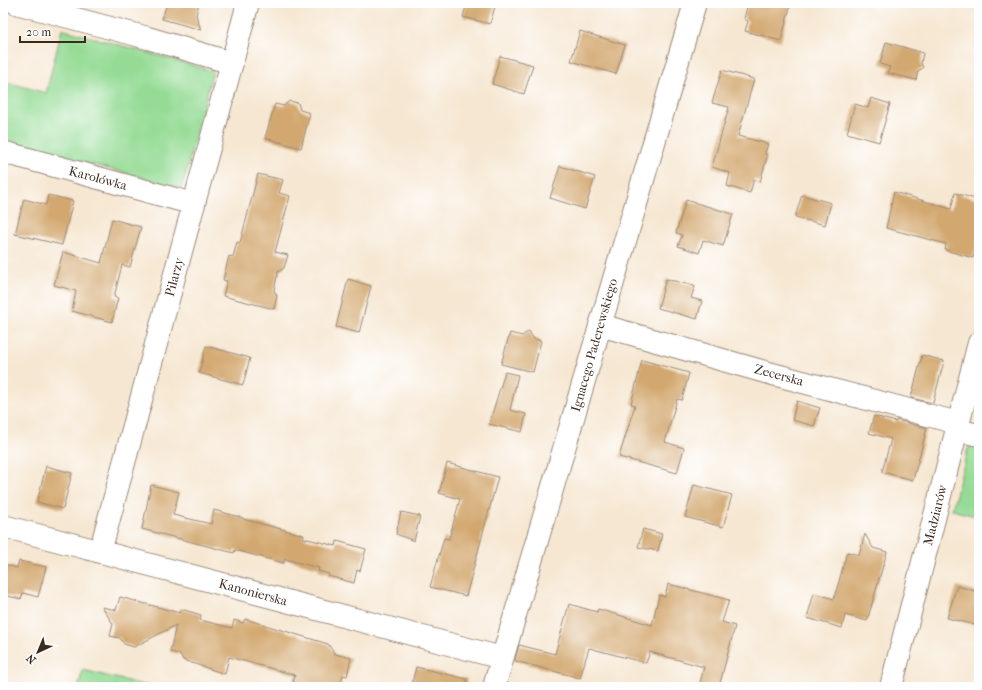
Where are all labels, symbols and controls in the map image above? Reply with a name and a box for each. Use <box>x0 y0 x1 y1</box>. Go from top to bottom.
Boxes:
scale bar <box>20 18 85 44</box>
text: 20 m <box>26 25 51 39</box>
street label: Karolówka <box>67 163 130 193</box>
street label: Pilarzy <box>162 255 187 298</box>
street label: Ignacego Paderewskiego <box>568 276 620 413</box>
street label: Zecerska <box>753 361 806 389</box>
street label: Madziarów <box>920 483 950 547</box>
street label: Kanonierska <box>217 576 290 609</box>
north arrow <box>18 632 58 672</box>
text: N <box>23 651 39 666</box>

